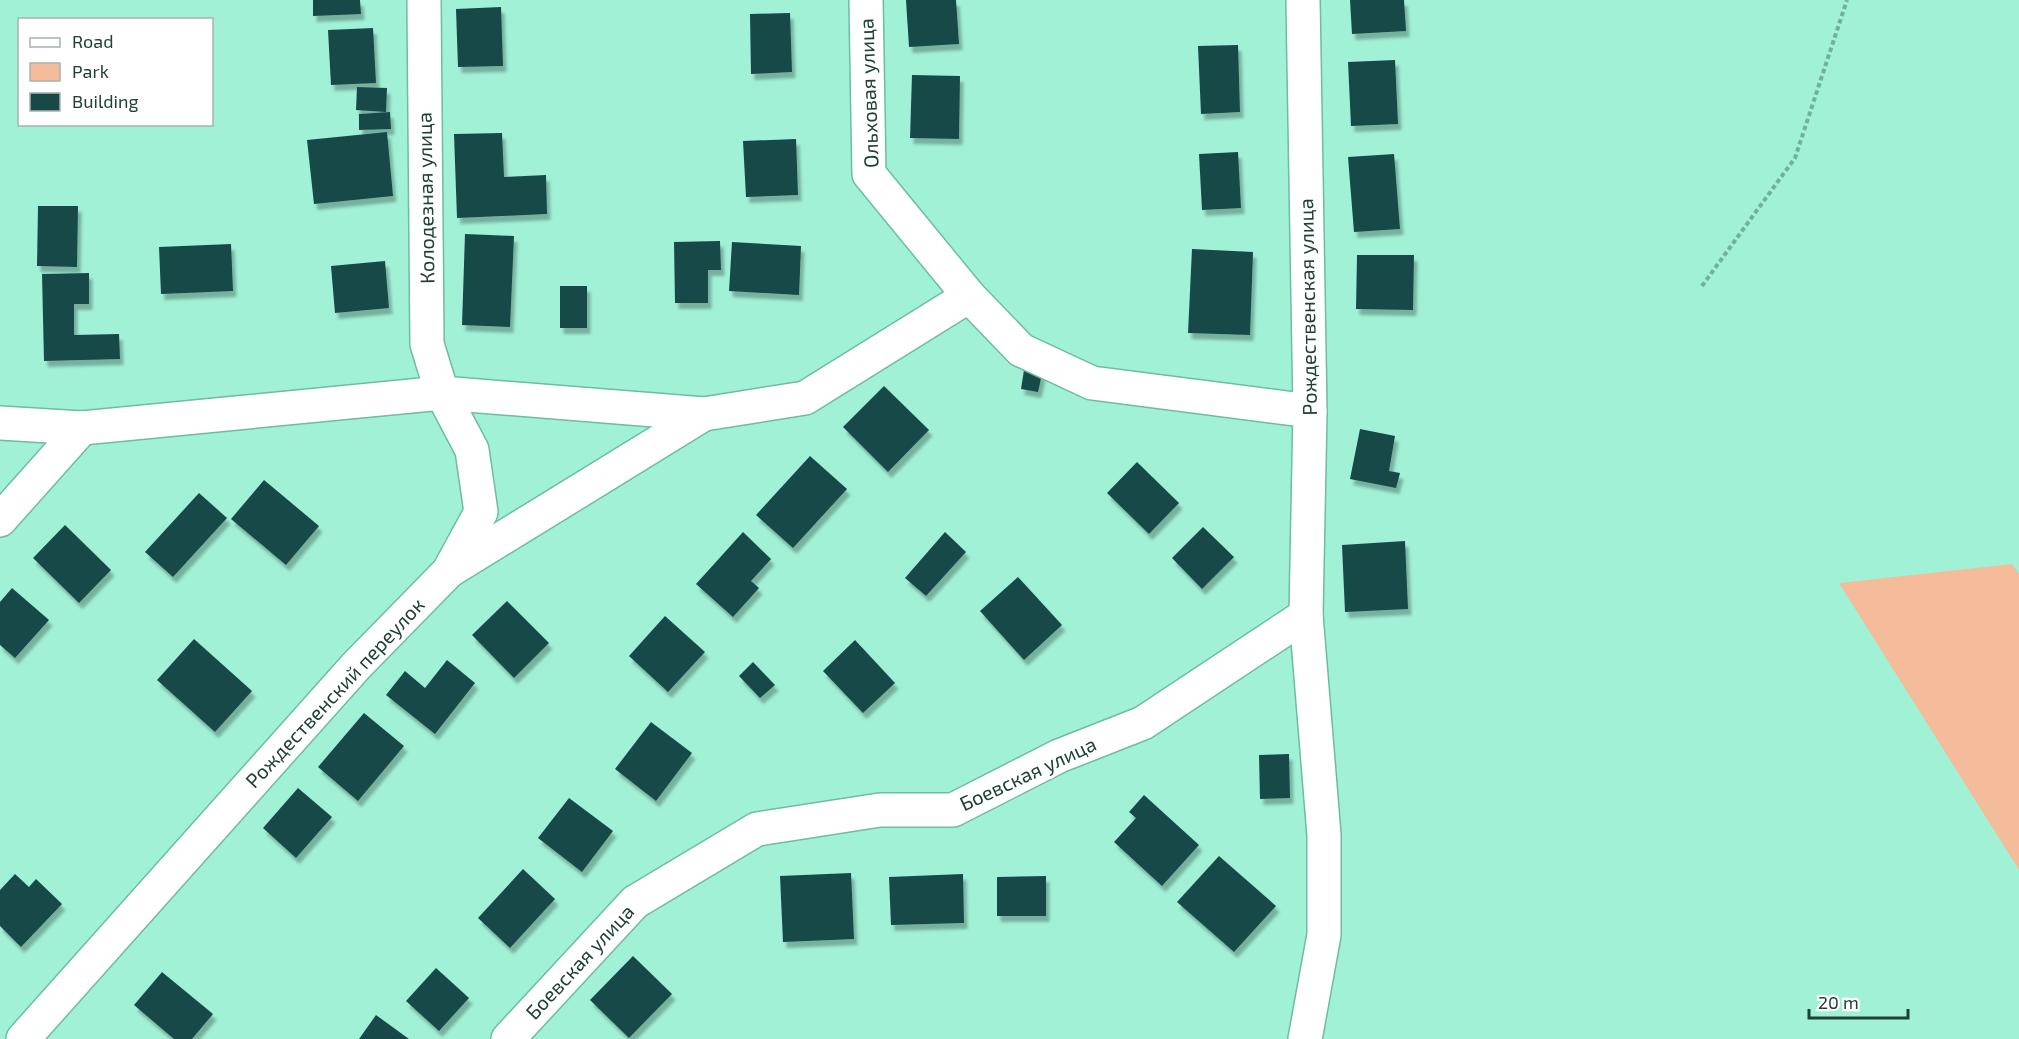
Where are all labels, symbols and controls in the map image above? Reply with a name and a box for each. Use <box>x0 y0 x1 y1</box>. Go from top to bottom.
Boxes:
legend <box>18 18 213 126</box>
street label: Ольховая улица <box>853 18 884 168</box>
text: Road <box>72 30 113 52</box>
text: Park <box>72 60 109 82</box>
text: Building <box>72 90 139 112</box>
street label: Колодезная улица <box>412 112 439 284</box>
street label: Рождественская улица <box>1293 198 1322 416</box>
street label: Рождественский переулок <box>240 592 430 793</box>
street label: Боевская улица <box>955 731 1100 816</box>
street label: Боевская улица <box>520 899 639 1024</box>
scale bar <box>1809 982 1908 1020</box>
text: 20 m <box>1818 991 1859 1013</box>

